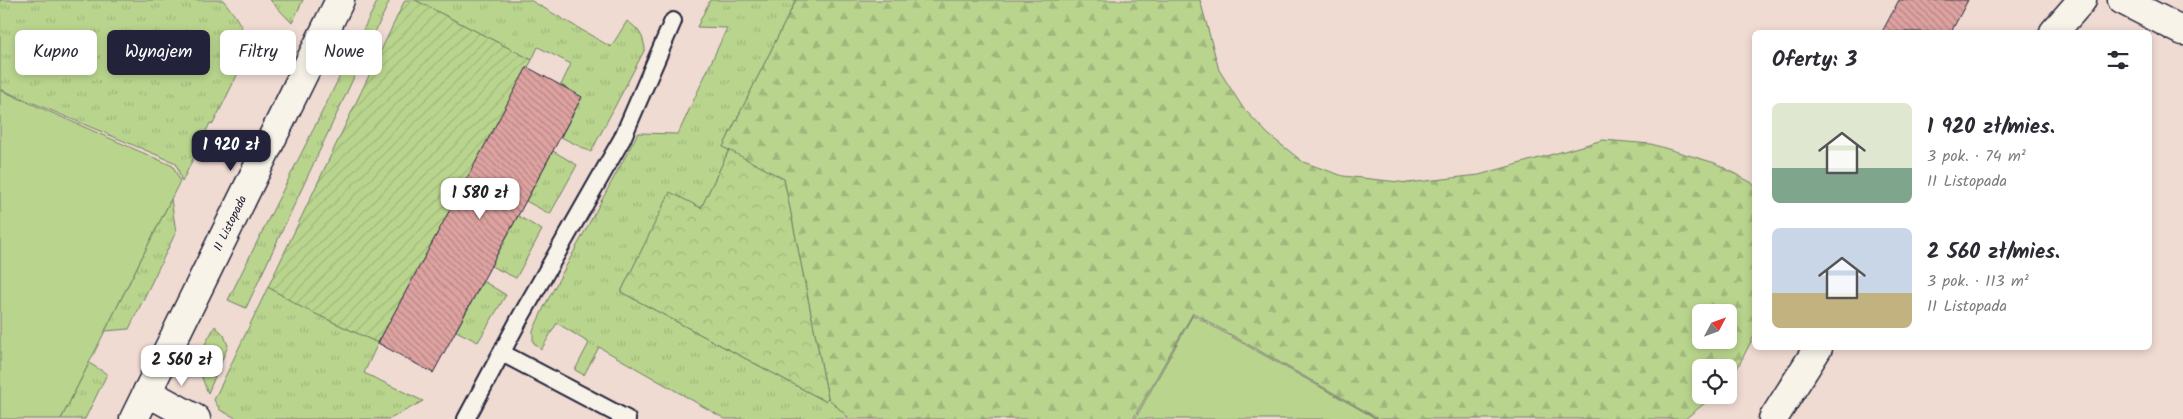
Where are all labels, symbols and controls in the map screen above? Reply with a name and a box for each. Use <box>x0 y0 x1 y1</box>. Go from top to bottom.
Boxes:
chip: Kupno <box>15 30 97 75</box>
chip: Wynajem <box>107 30 210 75</box>
chip: Filtry <box>220 30 296 75</box>
chip: Nowe <box>306 30 382 75</box>
text: Oferty: 3 <box>1772 44 1857 77</box>
icon: filters <box>2104 46 2132 74</box>
text: 1 920 zł/mies. <box>1927 111 2055 144</box>
icon: home <box>1812 123 1872 183</box>
pin: 1 920 zł <box>179 130 283 172</box>
text: 1 920 zł <box>203 133 259 158</box>
text: 3 pok. · 74 m² <box>1927 144 2026 169</box>
text: 11 Listopada <box>1927 169 2007 194</box>
pin: 1 580 zł <box>428 178 532 220</box>
text: 1 580 zł <box>452 181 508 206</box>
street label: 11 Listopada <box>209 192 252 254</box>
text: 2 560 zł/mies. <box>1927 236 2060 269</box>
icon: home <box>1812 248 1872 308</box>
text: 3 pok. · 113 m² <box>1927 269 2029 294</box>
text: 11 Listopada <box>1927 294 2007 319</box>
north arrow <box>1692 304 1738 349</box>
map controls <box>1692 304 1737 404</box>
pin: 2 560 zł <box>130 344 234 387</box>
text: 2 560 zł <box>152 348 212 373</box>
button: locate <box>1692 359 1737 404</box>

